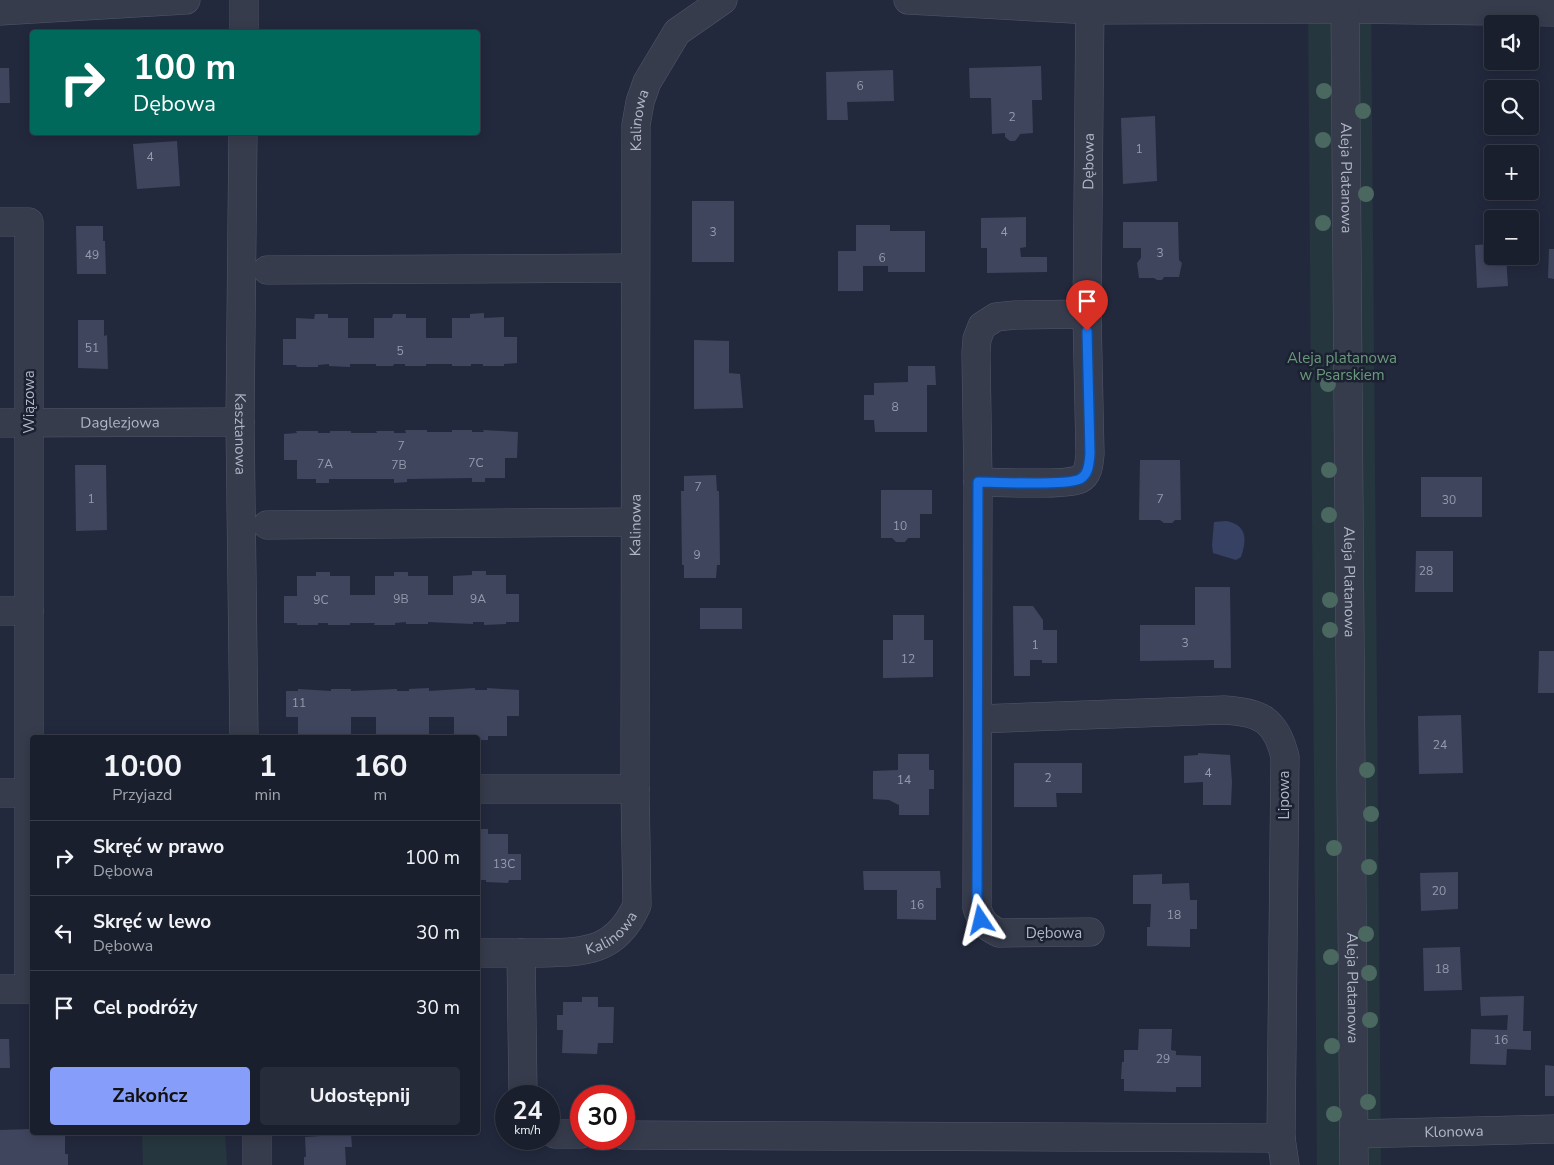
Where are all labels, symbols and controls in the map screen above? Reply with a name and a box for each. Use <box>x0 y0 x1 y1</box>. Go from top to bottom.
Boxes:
map controls <box>1484 15 1539 265</box>
button: sound <box>1484 15 1539 70</box>
text: 100 m <box>133 44 236 91</box>
icon: right <box>50 50 115 115</box>
house number: 6 <box>856 78 864 94</box>
button: search <box>1484 80 1539 135</box>
street label: Kalinowa <box>626 87 654 151</box>
text: Dębowa <box>133 89 216 119</box>
house number: 2 <box>1008 109 1016 125</box>
street label: Aleja Platanowa <box>1336 122 1357 234</box>
street label: Dębowa <box>1078 133 1099 190</box>
house number: 1 <box>1135 141 1143 157</box>
button: + <box>1484 145 1539 200</box>
house number: 4 <box>146 149 154 165</box>
button: − <box>1484 210 1539 265</box>
house number: 3 <box>709 224 717 240</box>
house number: 4 <box>1000 224 1008 240</box>
house number: 3 <box>1156 245 1164 261</box>
house number: 49 <box>85 247 99 263</box>
house number: 6 <box>878 250 886 266</box>
pin <box>1066 280 1108 331</box>
icon: arrive <box>1073 287 1101 315</box>
house number: 51 <box>85 340 99 356</box>
house number: 5 <box>396 343 404 359</box>
park label: Aleja platanowa w Psarskiem <box>1287 348 1397 385</box>
street label: Wiązowa <box>19 370 39 434</box>
street label: Kasztanowa <box>230 393 251 475</box>
house number: 8 <box>891 399 899 415</box>
street label: Daglezjowa <box>80 412 160 433</box>
house number: 7 <box>397 438 405 454</box>
house number: 7C <box>468 455 484 471</box>
house number: 7A <box>317 456 333 472</box>
house number: 7B <box>391 457 407 473</box>
house number: 7 <box>694 479 702 495</box>
house number: 1 <box>87 491 95 507</box>
house number: 7 <box>1156 491 1164 507</box>
house number: 30 <box>1442 492 1456 508</box>
street label: Kalinowa <box>625 494 645 556</box>
house number: 10 <box>893 518 907 534</box>
street label: Aleja Platanowa <box>1339 526 1360 638</box>
house number: 9 <box>693 547 701 563</box>
house number: 28 <box>1419 563 1433 579</box>
house number: 9B <box>393 591 409 607</box>
house number: 9A <box>470 591 486 607</box>
house number: 9C <box>313 592 329 608</box>
house number: 3 <box>1181 635 1189 651</box>
house number: 1 <box>1031 637 1039 653</box>
house number: 12 <box>901 651 915 667</box>
house number: 11 <box>292 695 306 711</box>
house number: 24 <box>1433 737 1447 753</box>
text: 10:00 <box>103 746 182 787</box>
text: 1 <box>259 746 277 787</box>
text: 160 <box>353 746 407 787</box>
house number: 4 <box>1204 765 1212 781</box>
house number: 2 <box>1044 770 1052 786</box>
street label: Lipowa <box>1274 770 1294 820</box>
house number: 14 <box>897 772 911 788</box>
text: Przyjazd <box>112 784 172 806</box>
text: min <box>254 784 281 806</box>
text: m <box>374 784 387 806</box>
text: Skręć w prawo <box>93 834 224 860</box>
icon: right <box>50 844 78 872</box>
text: 100 m <box>405 845 460 871</box>
house number: 13C <box>493 856 515 872</box>
text: Dębowa <box>93 860 153 882</box>
house number: 20 <box>1432 883 1446 899</box>
position arrow <box>954 893 1006 945</box>
house number: 16 <box>910 897 924 913</box>
house number: 18 <box>1167 907 1181 923</box>
street label: Kalinowa <box>583 908 642 960</box>
text: Skręć w lewo <box>93 909 211 935</box>
icon: left <box>50 919 78 947</box>
text: 30 m <box>416 920 460 946</box>
street label: Dębowa <box>1026 923 1082 943</box>
street label: Aleja Platanowa <box>1342 932 1363 1044</box>
text: Dębowa <box>93 935 153 957</box>
house number: 18 <box>1435 961 1449 977</box>
icon: arrive <box>50 994 78 1022</box>
text: Cel podróży <box>93 995 197 1021</box>
text: 30 m <box>416 995 460 1021</box>
house number: 16 <box>1494 1032 1508 1048</box>
house number: 29 <box>1156 1051 1170 1067</box>
button: Zakończ <box>50 1067 250 1125</box>
button: Udostępnij <box>260 1067 460 1125</box>
speed limit sign: 30 <box>570 1085 635 1150</box>
text: 24 <box>512 1094 543 1128</box>
street label: Klonowa <box>1424 1121 1484 1142</box>
text: km/h <box>514 1122 541 1138</box>

